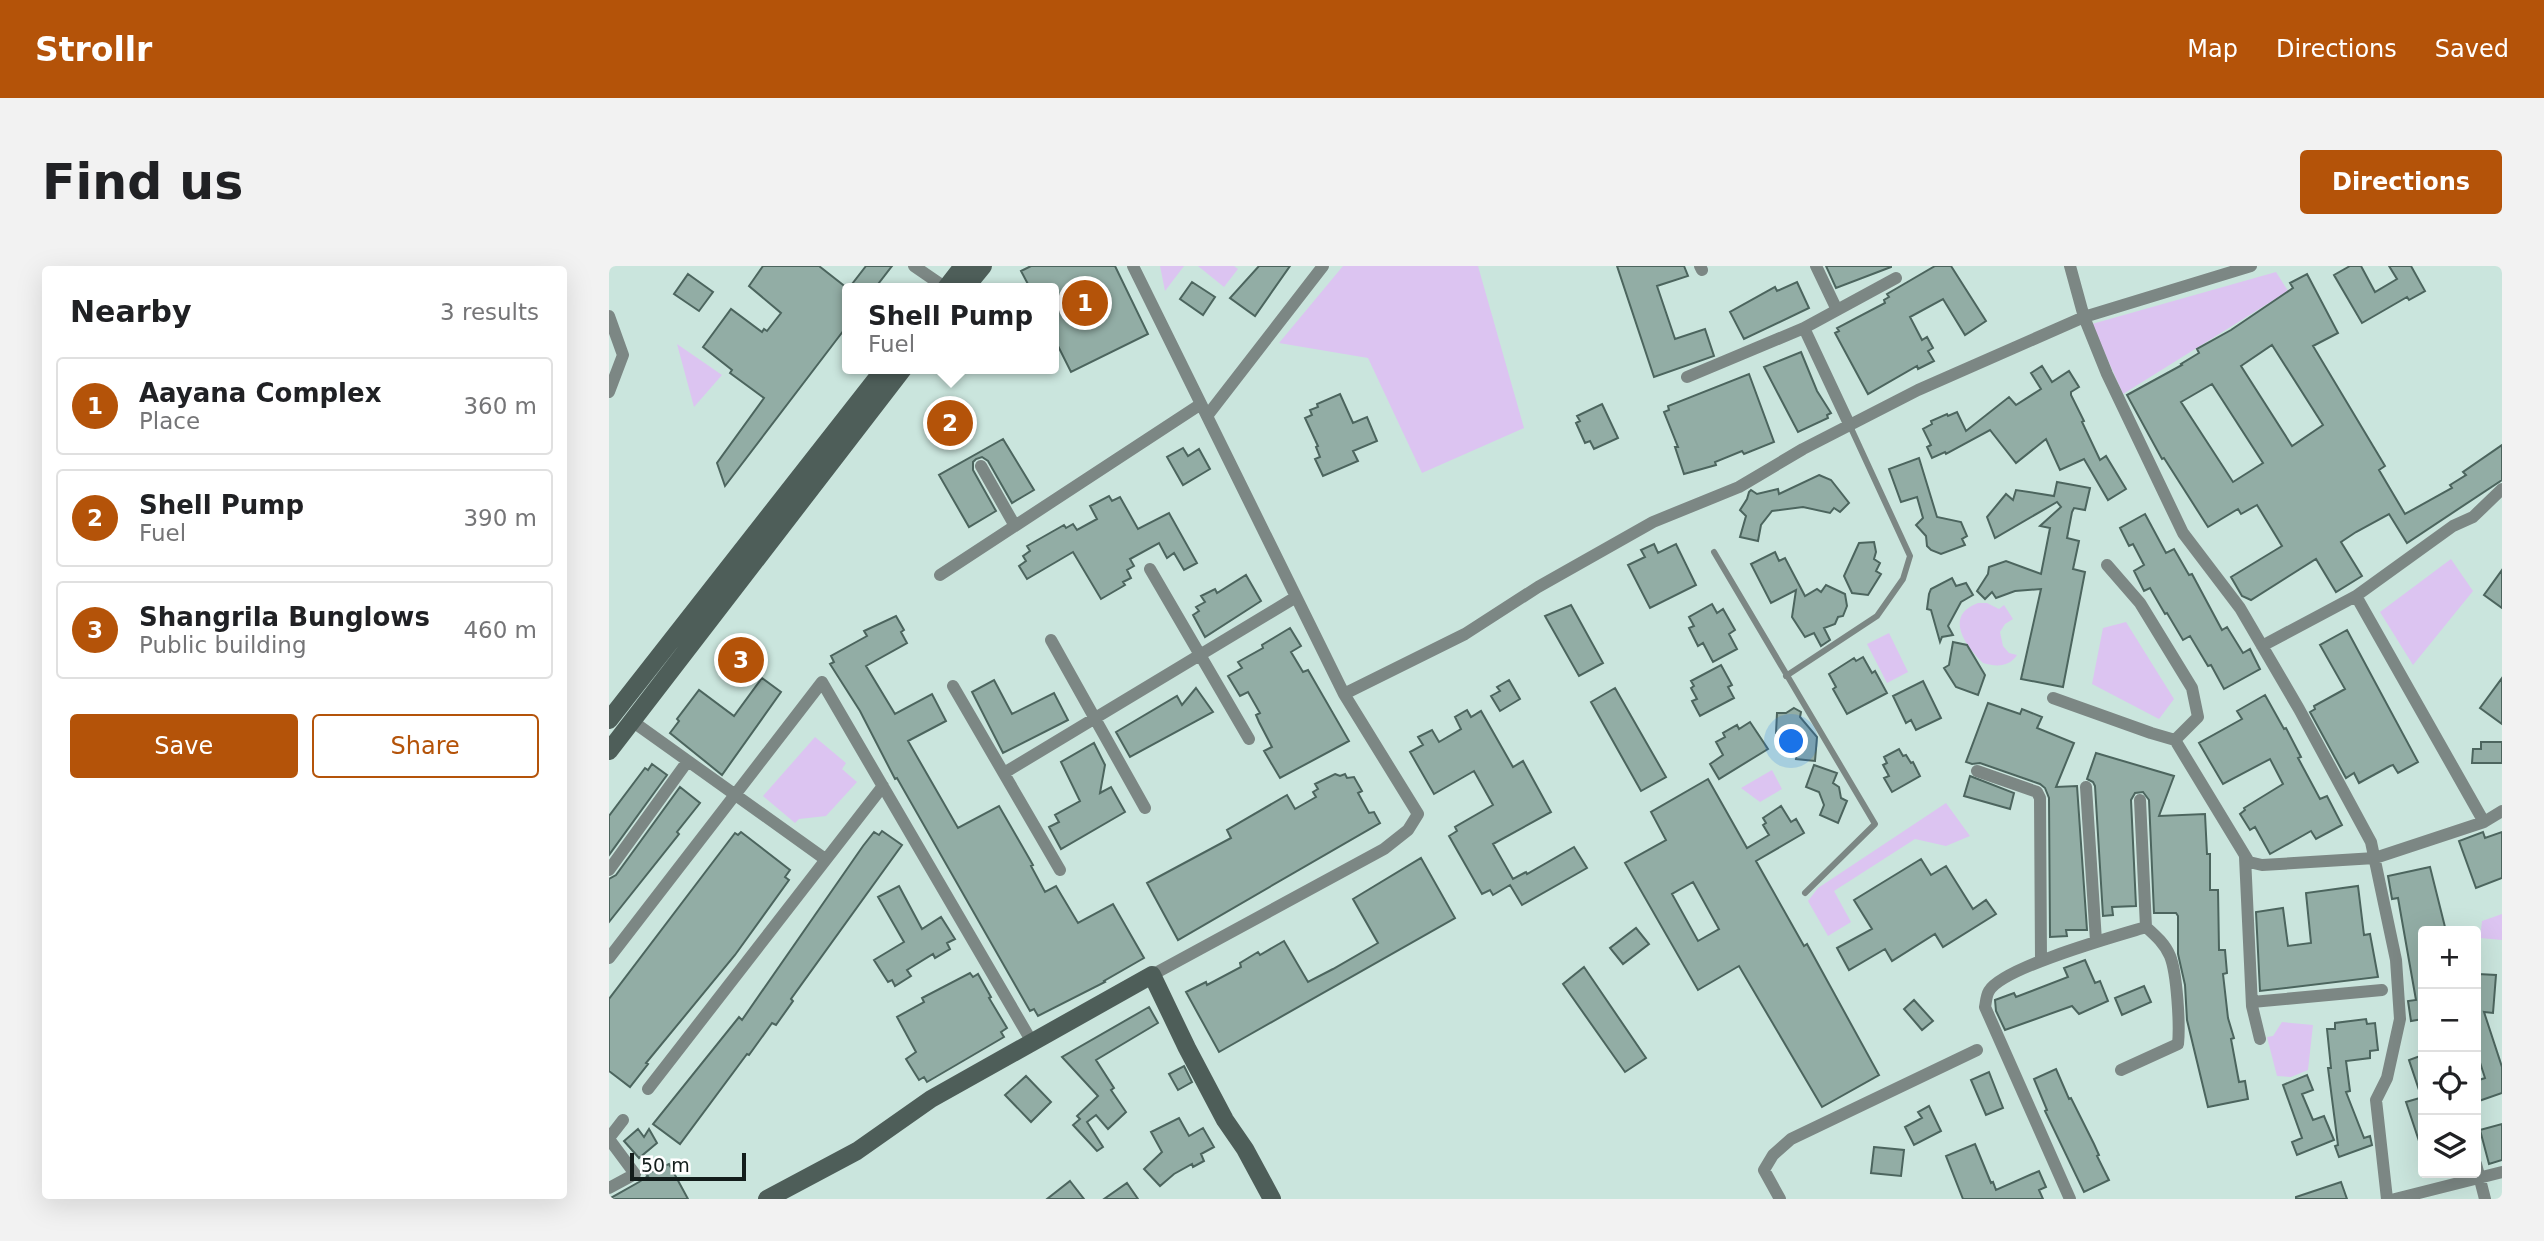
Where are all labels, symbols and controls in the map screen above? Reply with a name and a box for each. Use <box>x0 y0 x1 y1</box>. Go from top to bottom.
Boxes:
text: Strollr <box>35 30 152 69</box>
text: Map <box>2187 35 2238 63</box>
text: Directions <box>2276 35 2397 63</box>
text: Saved <box>2435 35 2509 63</box>
button: Directions <box>2300 150 2502 214</box>
text: Find us <box>42 154 243 211</box>
pin: 1 <box>1062 277 1108 329</box>
popup <box>842 283 1059 374</box>
text: Nearby <box>70 294 192 329</box>
text: 3 results <box>440 299 539 325</box>
text: Shell Pump <box>868 301 1033 331</box>
text: Fuel <box>868 331 915 357</box>
text: Aayana Complex <box>139 378 381 408</box>
text: 1 <box>87 393 103 419</box>
text: 360 m <box>463 393 537 419</box>
pin: 2 <box>927 397 973 449</box>
text: Place <box>139 408 200 434</box>
text: Shell Pump <box>139 490 304 520</box>
text: 2 <box>87 505 103 531</box>
text: 390 m <box>463 505 537 531</box>
text: Fuel <box>139 520 186 546</box>
text: Shangrila Bunglows <box>139 602 430 632</box>
text: 3 <box>87 617 103 643</box>
text: 460 m <box>463 617 537 643</box>
text: Public building <box>139 632 307 658</box>
pin: 3 <box>718 634 764 686</box>
button: Save <box>70 714 298 778</box>
button: Share <box>312 714 539 778</box>
your location <box>1774 724 1808 758</box>
map controls <box>2418 926 2481 1178</box>
button: + <box>2418 926 2481 989</box>
button: − <box>2418 989 2481 1052</box>
button: locate <box>2418 1052 2481 1115</box>
button: layers <box>2418 1115 2481 1178</box>
scale bar <box>630 1150 745 1182</box>
text: 50 m <box>641 1154 690 1176</box>

